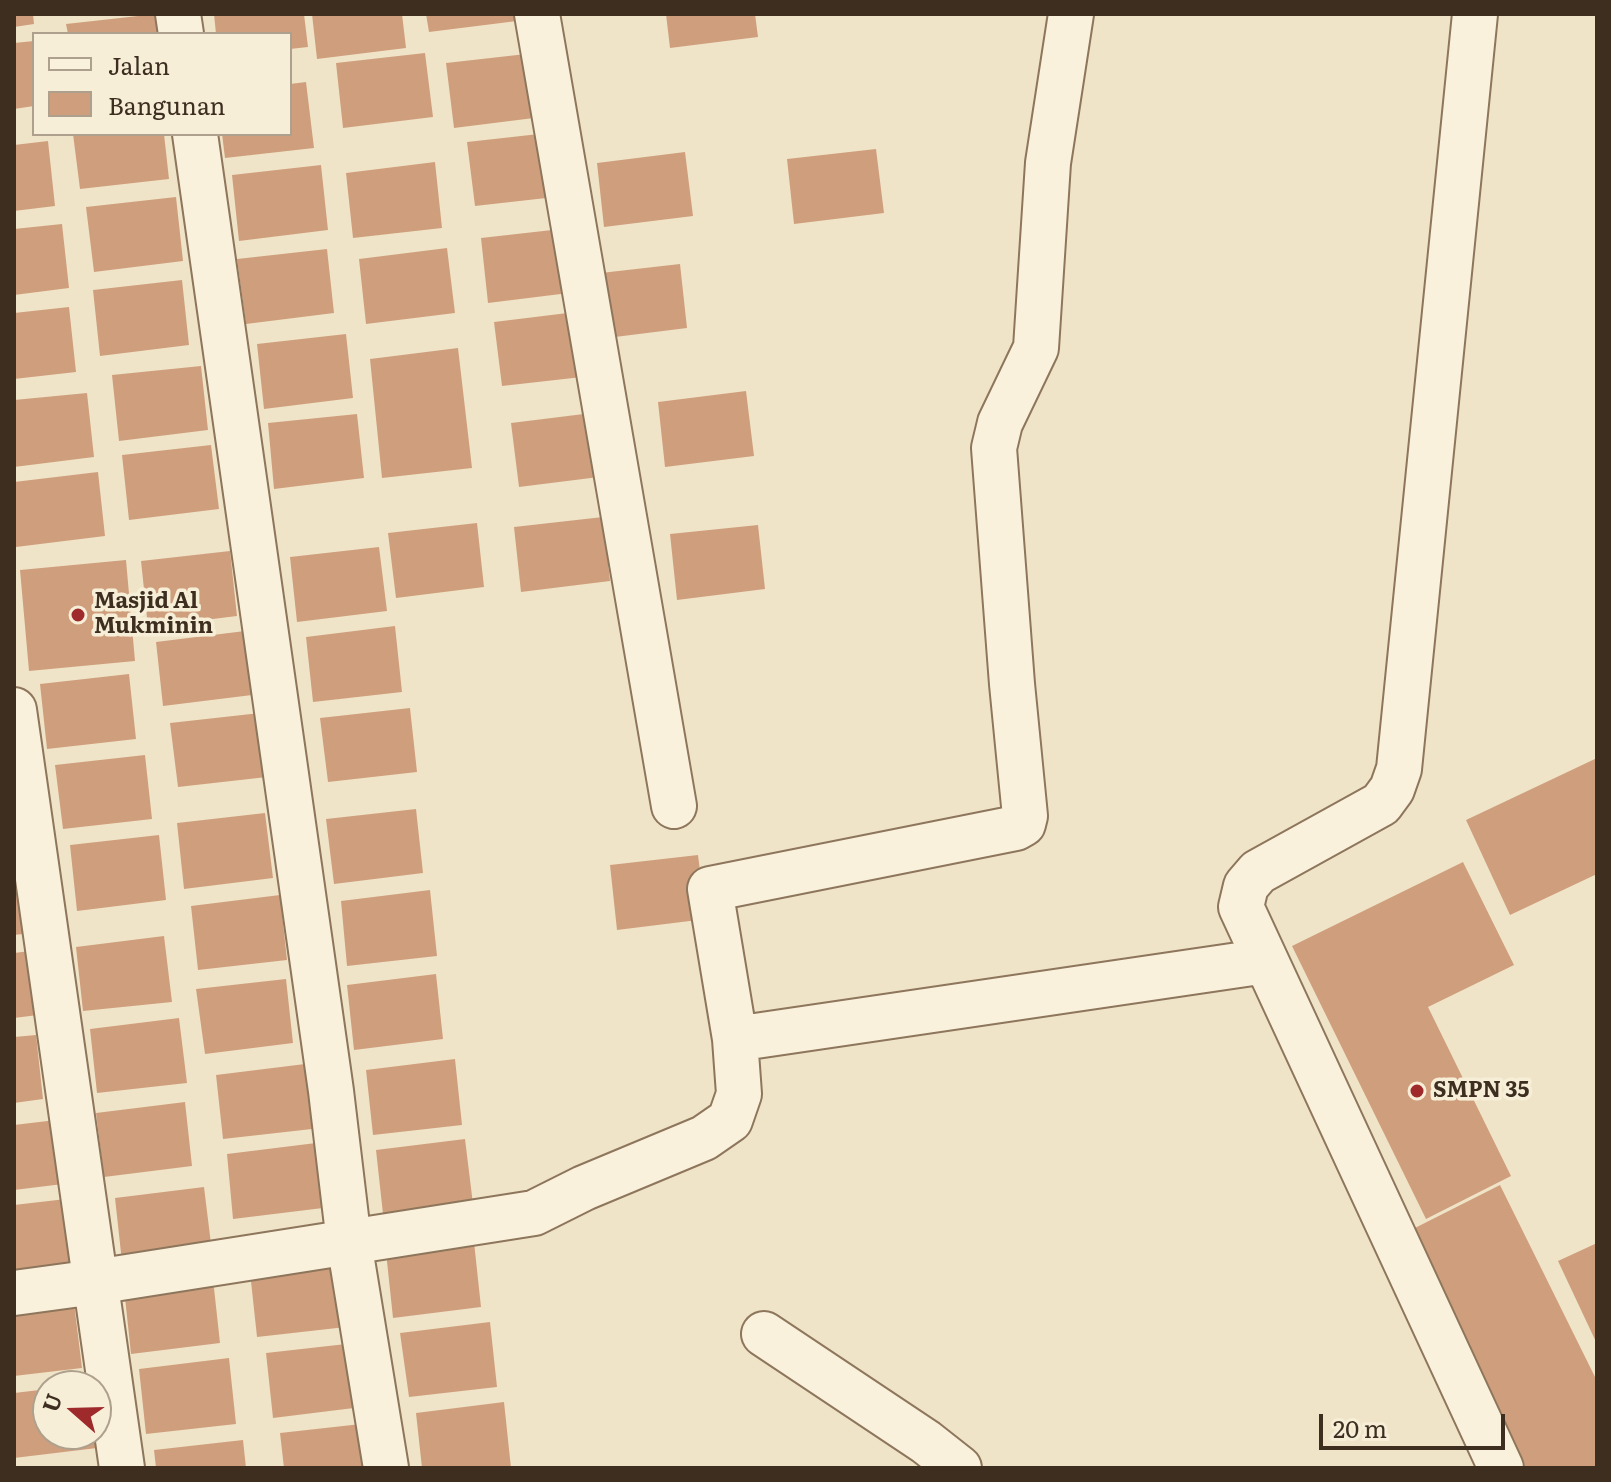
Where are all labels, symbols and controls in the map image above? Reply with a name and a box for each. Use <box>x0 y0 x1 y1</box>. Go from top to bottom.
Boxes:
legend <box>32 32 292 136</box>
text: Jalan <box>108 47 170 82</box>
text: Bangunan <box>108 87 226 122</box>
place label: Masjid Al Mukminin <box>94 589 213 640</box>
marker: Masjid Al Mukminin <box>69 606 87 624</box>
place label: SMPN 35 <box>1433 1078 1529 1104</box>
marker: SMPN 35 <box>1408 1082 1426 1100</box>
north arrow <box>32 1370 112 1450</box>
text: U <box>32 1389 69 1416</box>
scale bar <box>1323 1398 1509 1448</box>
text: 20 m <box>1333 1410 1387 1445</box>

